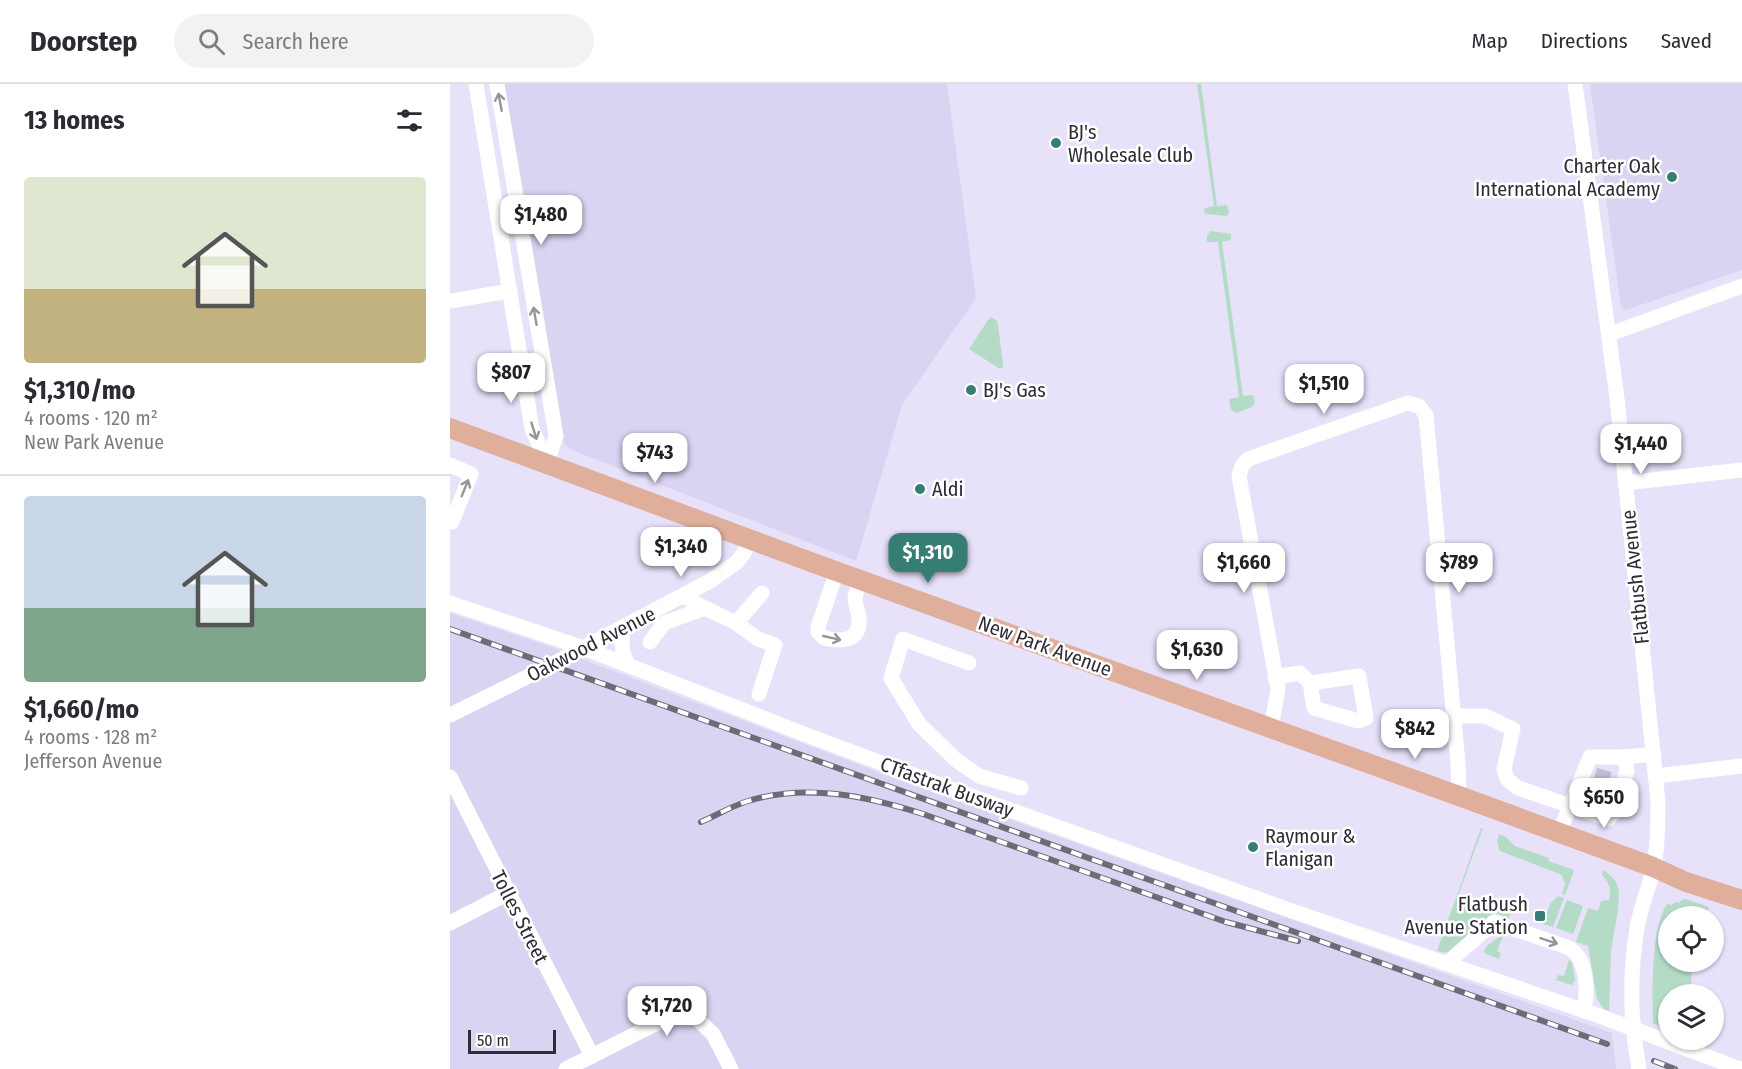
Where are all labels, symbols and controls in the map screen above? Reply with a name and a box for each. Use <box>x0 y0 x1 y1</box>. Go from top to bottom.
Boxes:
search box <box>174 14 594 68</box>
text: Doorstep <box>30 25 138 58</box>
icon: search <box>195 25 228 58</box>
text: Search here <box>243 28 349 55</box>
text: Map <box>1471 28 1508 54</box>
text: Directions <box>1541 28 1628 54</box>
text: Saved <box>1661 28 1712 54</box>
one-way arrow <box>494 93 505 113</box>
icon: filters <box>393 104 426 137</box>
text: 13 homes <box>24 105 125 136</box>
place label: BJ's Wholesale Club <box>1068 120 1193 167</box>
marker: BJ's Wholesale Club <box>1049 136 1063 150</box>
place label: Charter Oak International Academy <box>1475 154 1661 201</box>
marker: Charter Oak International Academy <box>1665 170 1679 184</box>
pin: $1,480 <box>492 195 590 246</box>
text: $1,480 <box>514 202 568 226</box>
icon: home <box>171 216 279 324</box>
one-way arrow <box>530 306 541 326</box>
pin: $807 <box>475 353 547 404</box>
text: $807 <box>491 360 531 384</box>
pin: $1,510 <box>1275 364 1373 415</box>
text: $1,510 <box>1299 371 1349 395</box>
text: $1,310/mo <box>24 375 135 406</box>
place label: BJ's Gas <box>983 378 1046 402</box>
marker: BJ's Gas <box>964 383 978 397</box>
text: 4 rooms · 120 m² <box>24 406 158 430</box>
one-way arrow <box>529 421 540 440</box>
pin: $1,440 <box>1592 424 1690 475</box>
text: New Park Avenue <box>24 430 164 454</box>
text: $1,440 <box>1614 431 1668 455</box>
pin: $743 <box>619 433 691 484</box>
text: $743 <box>636 440 674 464</box>
place label: Aldi <box>932 477 963 501</box>
one-way arrow <box>460 480 471 498</box>
marker: Aldi <box>913 482 927 496</box>
street label: Flatbush Avenue <box>1616 509 1654 645</box>
pin: $1,340 <box>632 527 730 578</box>
pin: $1,310 <box>879 533 977 584</box>
text: $1,340 <box>654 534 708 558</box>
icon: home <box>171 535 279 643</box>
text: $1,310 <box>903 540 953 564</box>
pin: $1,660 <box>1195 543 1293 594</box>
pin: $789 <box>1423 543 1495 594</box>
text: $1,660 <box>1217 550 1271 574</box>
text: $789 <box>1440 550 1478 574</box>
street label: Oakwood Avenue <box>523 601 659 687</box>
street label: New Park Avenue <box>975 611 1115 681</box>
pin: $1,630 <box>1148 630 1246 681</box>
one-way arrow <box>822 633 841 644</box>
text: $1,630 <box>1171 637 1223 661</box>
text: $1,660/mo <box>24 694 139 725</box>
pin: $842 <box>1379 709 1451 760</box>
text: $842 <box>1395 716 1435 740</box>
text: 4 rooms · 128 m² <box>24 725 157 749</box>
text: Jefferson Avenue <box>24 749 162 773</box>
street label: CTfastrak Busway <box>877 752 1017 822</box>
pin: $650 <box>1568 778 1640 829</box>
text: $650 <box>1583 785 1625 809</box>
place label: Raymour & Flanigan <box>1265 824 1355 871</box>
marker: Raymour & Flanigan <box>1246 840 1260 854</box>
street label: Tolles Street <box>486 866 554 968</box>
place label: Flatbush Avenue Station <box>1404 892 1528 939</box>
map controls <box>1658 906 1724 1050</box>
button: locate <box>1658 906 1724 972</box>
marker: Flatbush Avenue Station <box>1533 909 1547 923</box>
one-way arrow <box>1539 936 1558 947</box>
button: layers <box>1658 984 1724 1050</box>
pin: $1,720 <box>618 986 716 1037</box>
text: $1,720 <box>642 993 692 1017</box>
scale bar <box>468 1027 556 1054</box>
text: 50 m <box>477 1031 509 1050</box>

